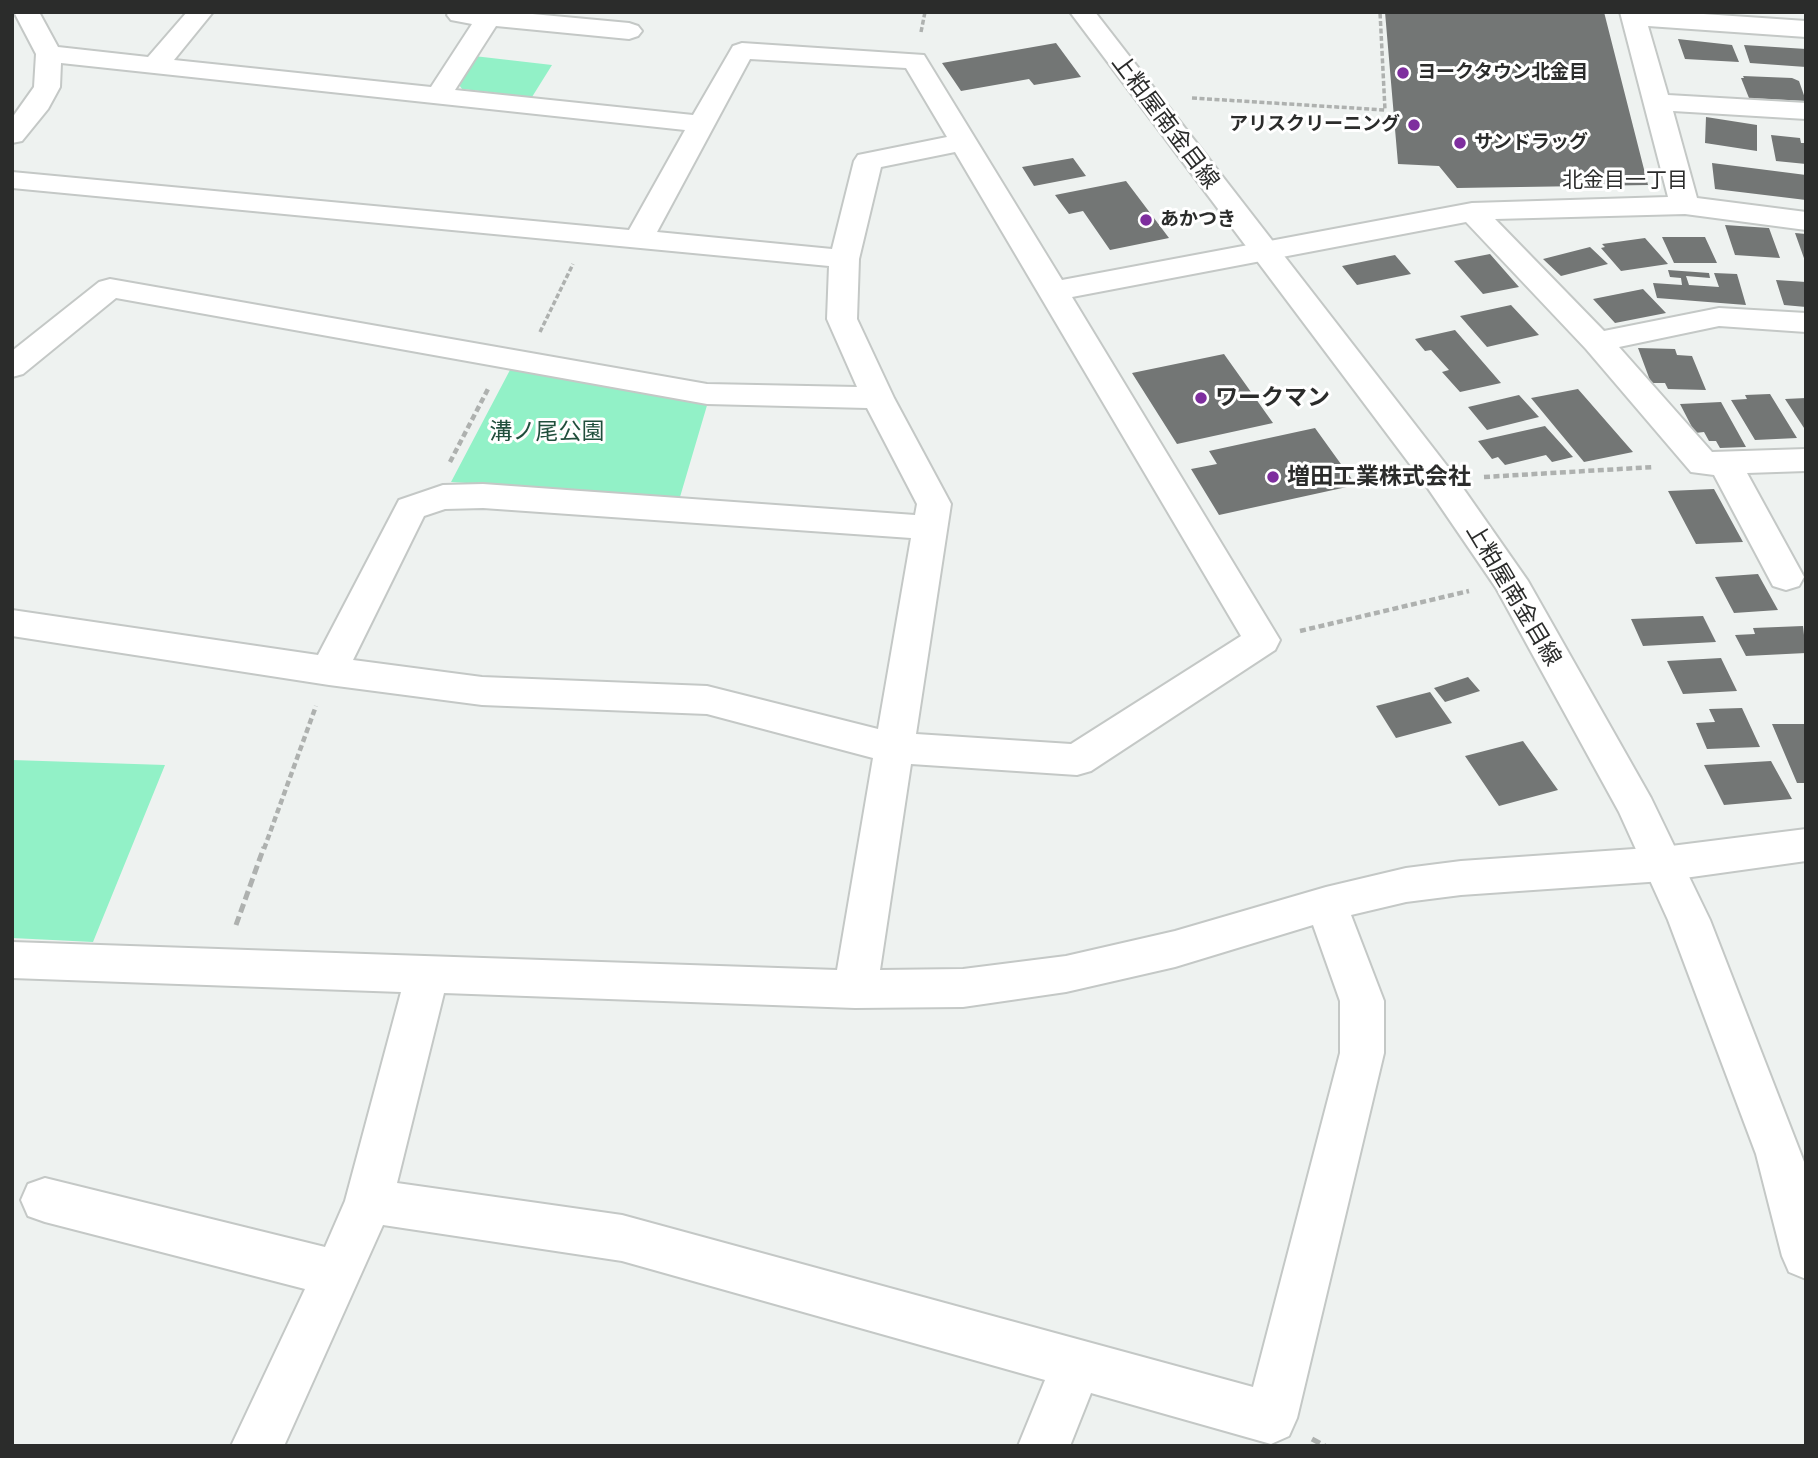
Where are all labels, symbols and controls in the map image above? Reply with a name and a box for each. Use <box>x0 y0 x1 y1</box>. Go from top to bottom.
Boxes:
street label: 上粕屋南金目線 <box>1106 49 1224 195</box>
place label: ヨークタウン北金目 <box>1417 62 1588 84</box>
marker: ヨークタウン北金目 <box>1395 65 1411 81</box>
place label: アリスクリーニング <box>1229 114 1400 136</box>
marker: アリスクリーニング <box>1406 117 1422 133</box>
place label: サンドラッグ <box>1474 132 1588 154</box>
marker: サンドラッグ <box>1452 135 1468 151</box>
district label: 北金目一丁目 <box>1562 168 1688 194</box>
place label: あかつき <box>1160 209 1236 231</box>
marker: あかつき <box>1138 212 1154 228</box>
place label: ワークマン <box>1215 384 1330 412</box>
marker: ワークマン <box>1193 390 1209 406</box>
park label: 溝ノ尾公園 <box>490 418 604 446</box>
place label: 増田工業株式会社 <box>1287 463 1471 491</box>
marker: 増田工業株式会社 <box>1265 469 1281 485</box>
street label: 上粕屋南金目線 <box>1460 519 1566 671</box>

